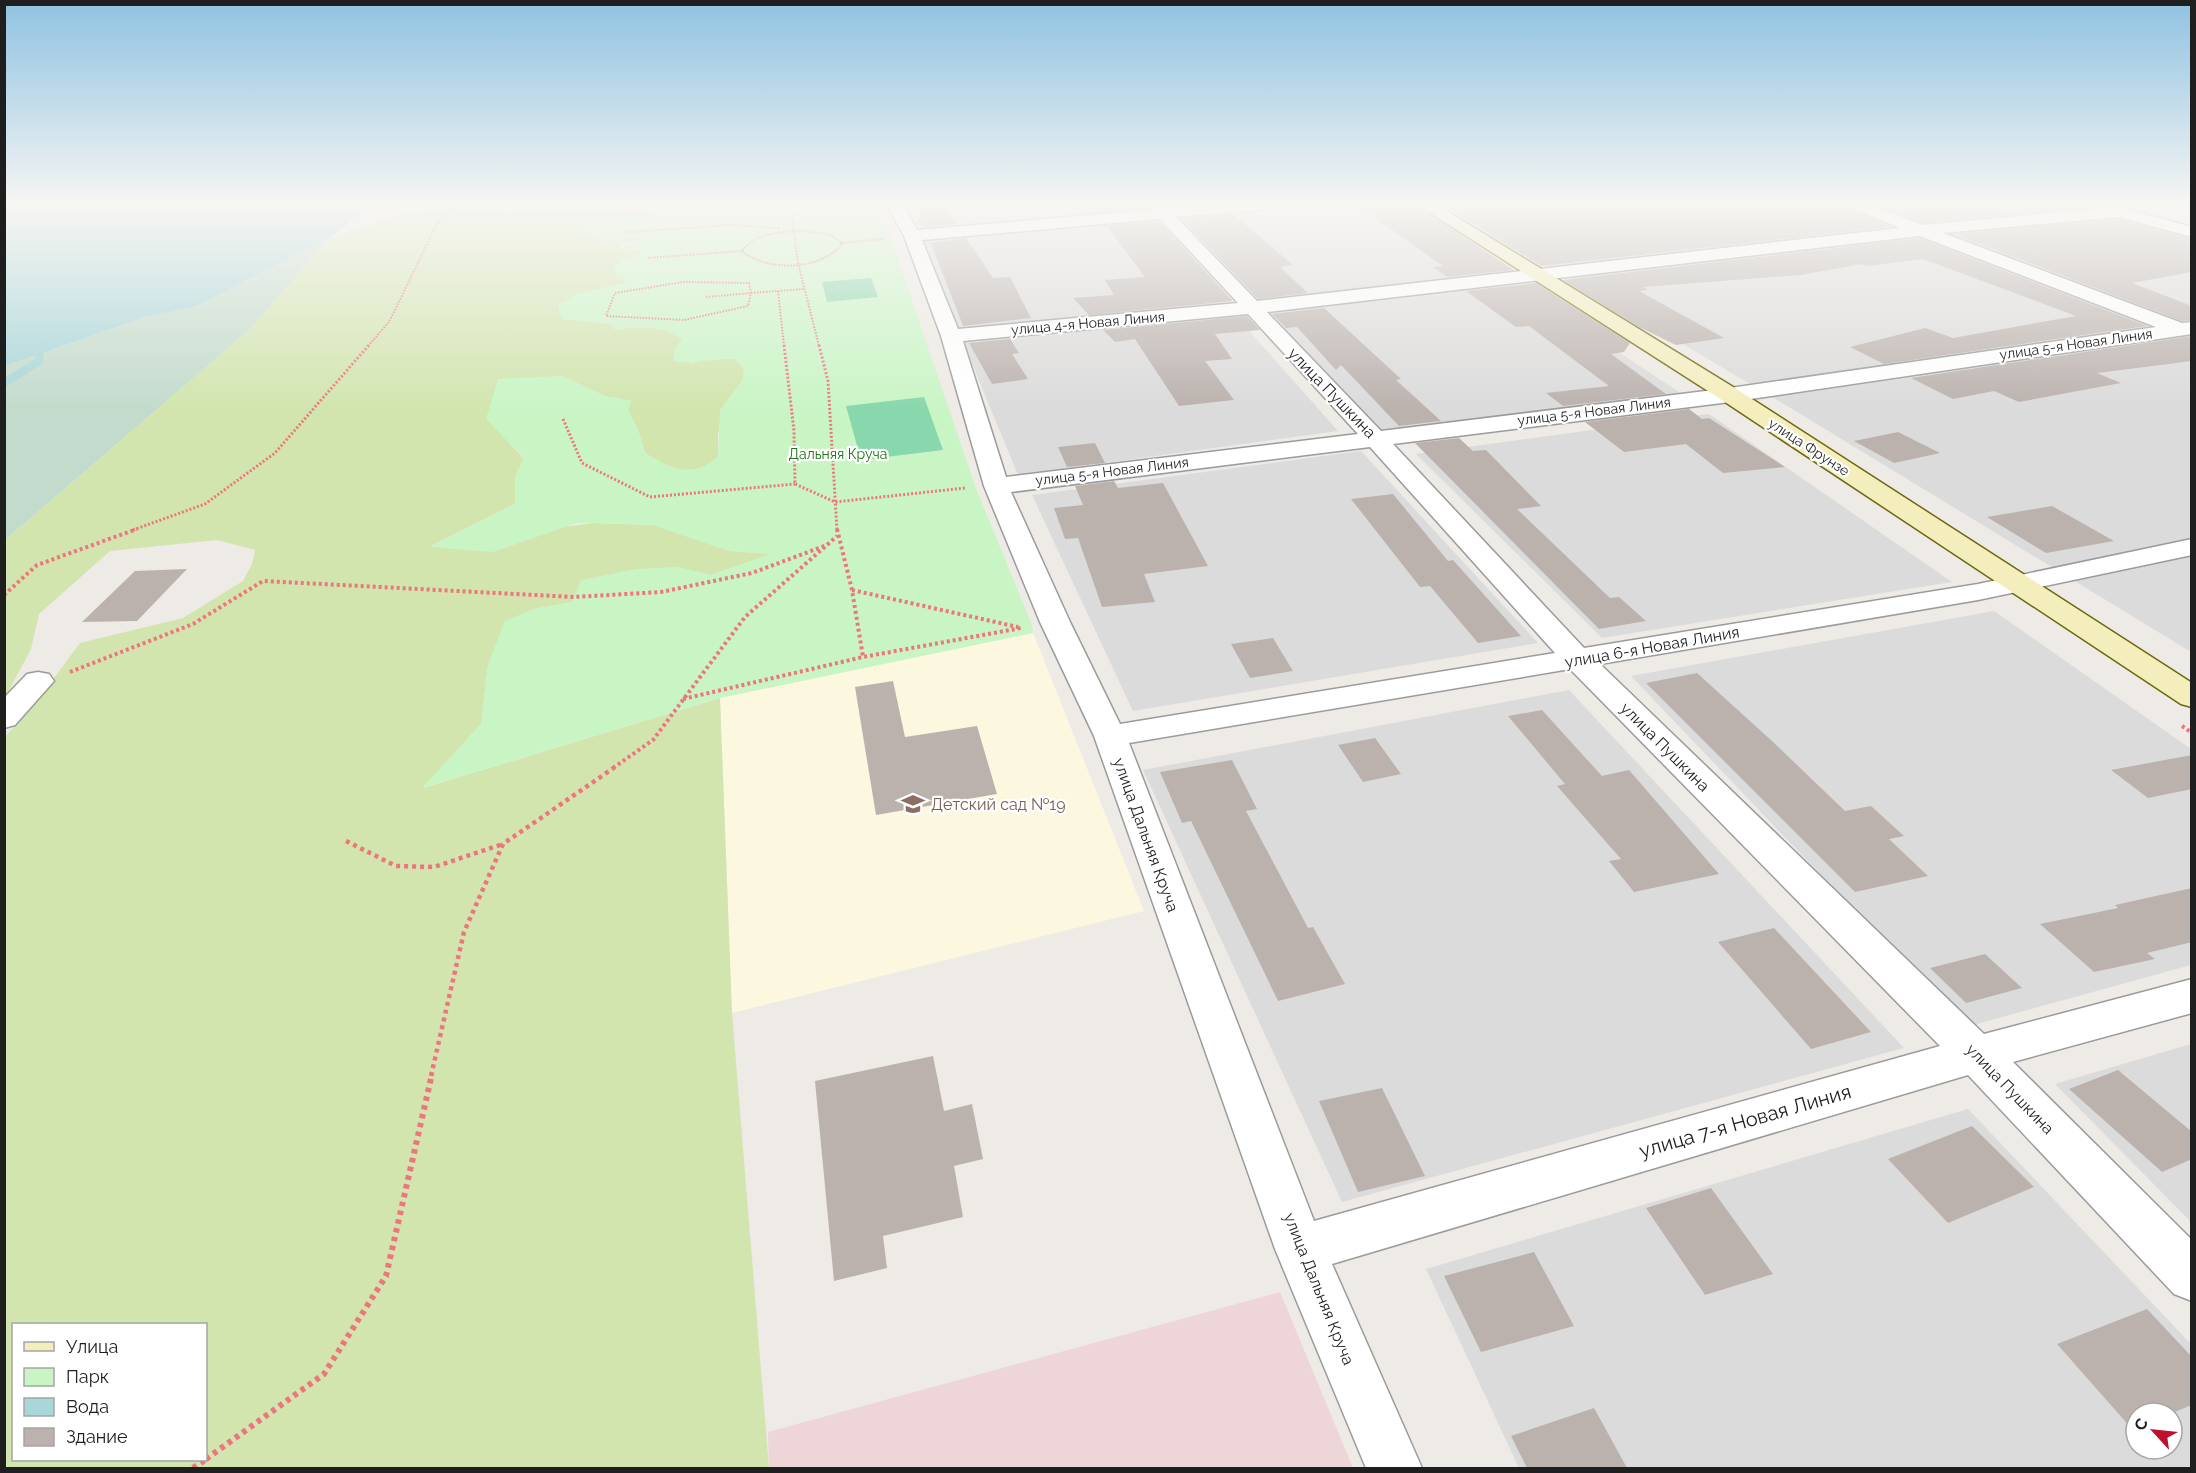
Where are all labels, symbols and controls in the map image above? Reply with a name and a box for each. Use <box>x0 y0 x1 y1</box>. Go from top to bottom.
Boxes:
street label: улица 4-я Новая Линия <box>1010 308 1166 338</box>
street label: улица 5-я Новая Линия <box>1999 325 2153 363</box>
street label: улица Пушкина <box>1284 344 1380 442</box>
street label: улица 5-я Новая Линия <box>1516 394 1672 428</box>
street label: улица Фрунзе <box>1766 415 1852 479</box>
park label: Дальняя Круча <box>789 446 887 462</box>
street label: улица 5-я Новая Линия <box>1034 454 1190 488</box>
street label: улица 6-я Новая Линия <box>1563 622 1741 672</box>
street label: улица Пушкина <box>1617 699 1713 795</box>
street label: улица Дальняя Круча <box>1109 755 1183 915</box>
school or university icon: Детский сад №19 <box>900 791 926 817</box>
place label: Детский сад №19 <box>931 795 1066 814</box>
street label: улица Пушкина <box>1962 1040 2058 1138</box>
street label: улица 7-я Новая Линия <box>1636 1079 1854 1163</box>
street label: улица Дальняя Круча <box>1280 1210 1358 1368</box>
legend <box>12 1323 207 1461</box>
text: Улица <box>66 1336 118 1357</box>
text: Парк <box>66 1366 109 1387</box>
text: Вода <box>66 1396 109 1417</box>
north arrow <box>2124 1401 2184 1461</box>
text: С <box>2130 1415 2152 1434</box>
text: Здание <box>66 1426 128 1447</box>

